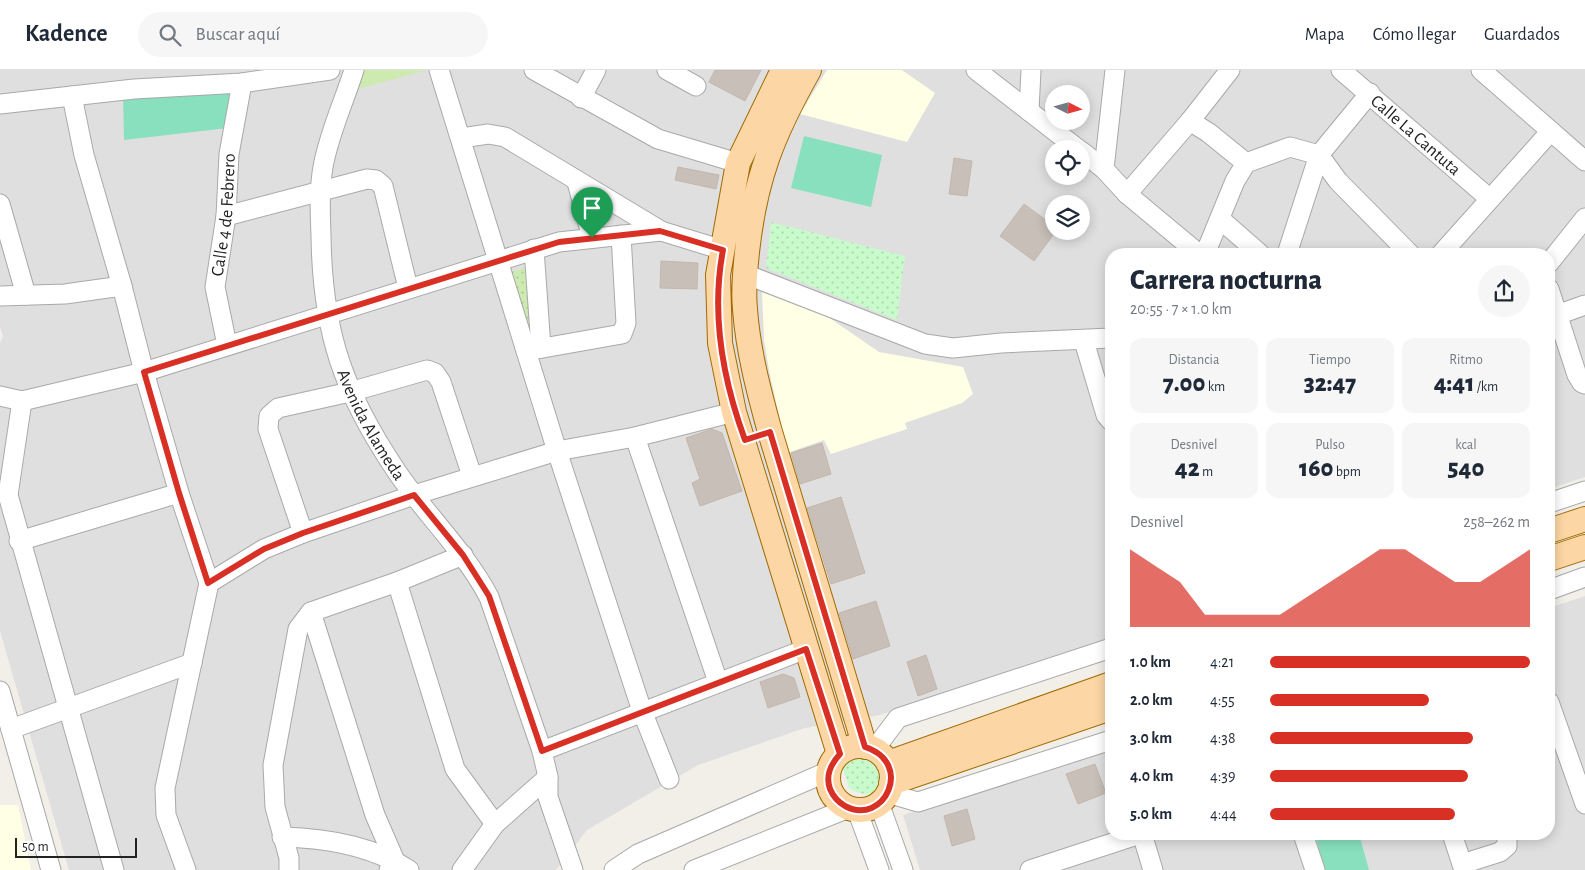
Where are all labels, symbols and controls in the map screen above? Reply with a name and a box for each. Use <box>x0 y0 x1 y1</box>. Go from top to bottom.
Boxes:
search box <box>138 12 488 57</box>
icon: search <box>156 21 184 49</box>
text: Kadence <box>25 22 108 46</box>
text: Buscar aquí <box>196 25 280 44</box>
text: Mapa <box>1305 26 1345 44</box>
text: Cómo llegar <box>1373 26 1456 44</box>
text: Guardados <box>1484 26 1560 44</box>
north arrow <box>1045 85 1090 130</box>
map controls <box>1045 85 1090 240</box>
street label: Calle La Cantuta <box>1367 92 1464 179</box>
button: locate <box>1045 140 1090 185</box>
street label: Calle 4 de Febrero <box>209 153 239 278</box>
pin <box>571 187 613 238</box>
icon: arrive <box>578 194 606 222</box>
button: layers <box>1045 195 1090 240</box>
button: share <box>1478 265 1530 317</box>
text: Carrera nocturna <box>1130 267 1322 295</box>
text: 20:55 · 7 × 1.0 km <box>1130 301 1232 317</box>
text: Distancia <box>1169 353 1219 367</box>
text: Tiempo <box>1309 353 1351 367</box>
text: Ritmo <box>1449 353 1483 367</box>
street label: Avenida Alameda <box>333 367 408 484</box>
text: 7.00 <box>1163 371 1205 396</box>
text: 32:47 <box>1304 371 1356 396</box>
text: 4:41 <box>1434 371 1474 396</box>
text: km <box>1205 380 1225 394</box>
text: /km <box>1474 380 1498 394</box>
text: Desnivel <box>1171 438 1217 452</box>
text: Pulso <box>1315 438 1345 452</box>
text: kcal <box>1455 438 1477 452</box>
text: 42 <box>1175 456 1200 481</box>
text: 160 <box>1299 456 1333 481</box>
text: 540 <box>1448 456 1484 481</box>
text: m <box>1200 465 1213 479</box>
text: bpm <box>1333 465 1361 479</box>
text: Desnivel <box>1130 514 1184 530</box>
text: 258–262 m <box>1463 514 1530 530</box>
text: 1.0 km <box>1130 654 1171 670</box>
text: 4:21 <box>1210 654 1234 670</box>
text: 2.0 km <box>1130 692 1173 708</box>
text: 4:55 <box>1210 692 1235 708</box>
text: 3.0 km <box>1130 730 1172 746</box>
text: 4:38 <box>1210 730 1236 746</box>
text: 4.0 km <box>1130 768 1173 784</box>
text: 4:39 <box>1210 768 1235 784</box>
text: 5.0 km <box>1130 806 1172 822</box>
text: 4:44 <box>1210 806 1237 822</box>
scale bar <box>15 835 138 858</box>
text: 50 m <box>22 840 49 854</box>

